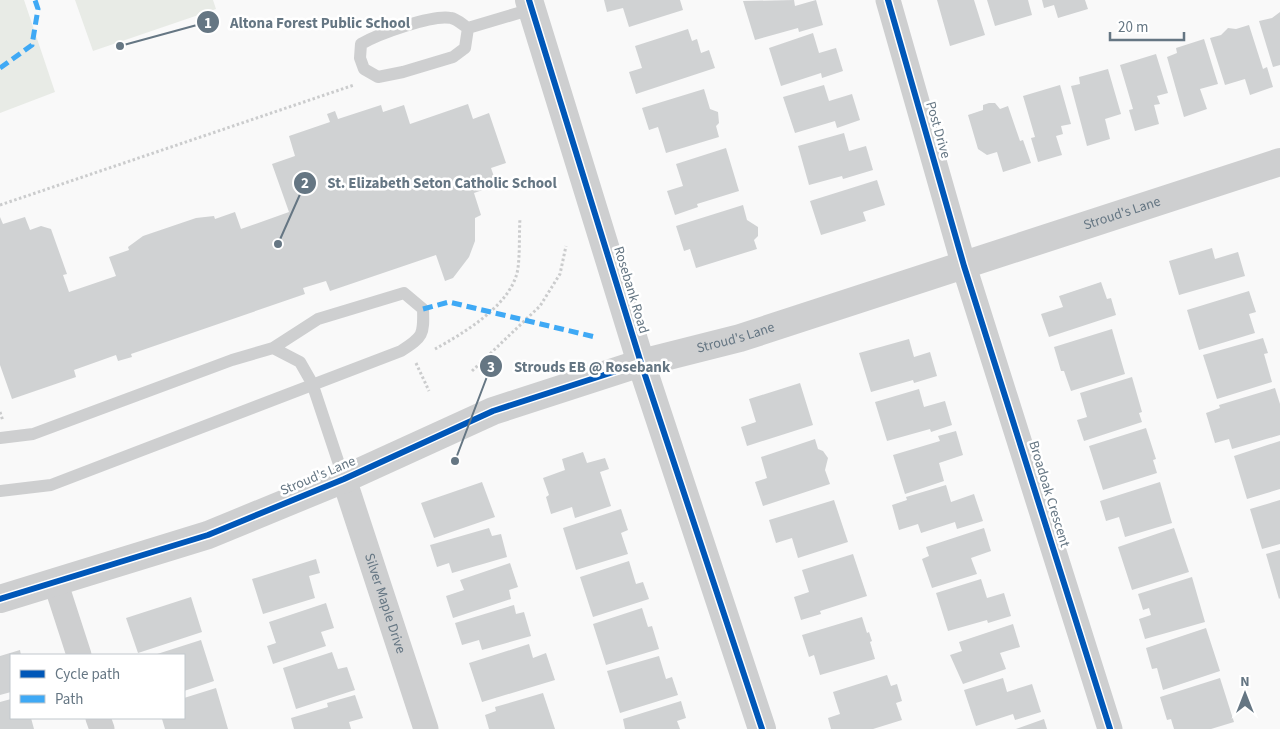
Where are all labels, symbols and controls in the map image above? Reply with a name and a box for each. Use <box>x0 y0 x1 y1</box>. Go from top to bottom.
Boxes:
callout: Altona Forest Public School <box>195 7 421 37</box>
scale bar <box>1110 10 1184 42</box>
text: 1 <box>204 13 212 34</box>
text: Altona Forest Public School <box>229 13 411 34</box>
text: 20 m <box>1118 17 1148 38</box>
street label: Post Drive <box>920 99 956 161</box>
callout: St. Elizabeth Seton Catholic School <box>293 168 567 198</box>
text: 2 <box>301 173 309 194</box>
text: St. Elizabeth Seton Catholic School <box>327 173 557 194</box>
street label: Stroud's Lane <box>1081 192 1163 235</box>
street label: Rosebank Road <box>608 244 654 336</box>
street label: Stroud's Lane <box>695 317 777 359</box>
callout: Strouds EB @ Rosebank <box>479 351 680 381</box>
text: 3 <box>487 357 495 378</box>
text: Strouds EB @ Rosebank <box>514 357 671 378</box>
street label: Broadoak Crescent <box>1023 438 1075 550</box>
street label: Stroud's Lane <box>277 451 359 501</box>
street label: Silver Maple Drive <box>359 551 411 656</box>
legend <box>10 654 185 719</box>
text: Cycle path <box>55 664 120 685</box>
north arrow <box>1220 669 1270 719</box>
text: N <box>1240 672 1250 692</box>
text: Path <box>55 689 83 710</box>

